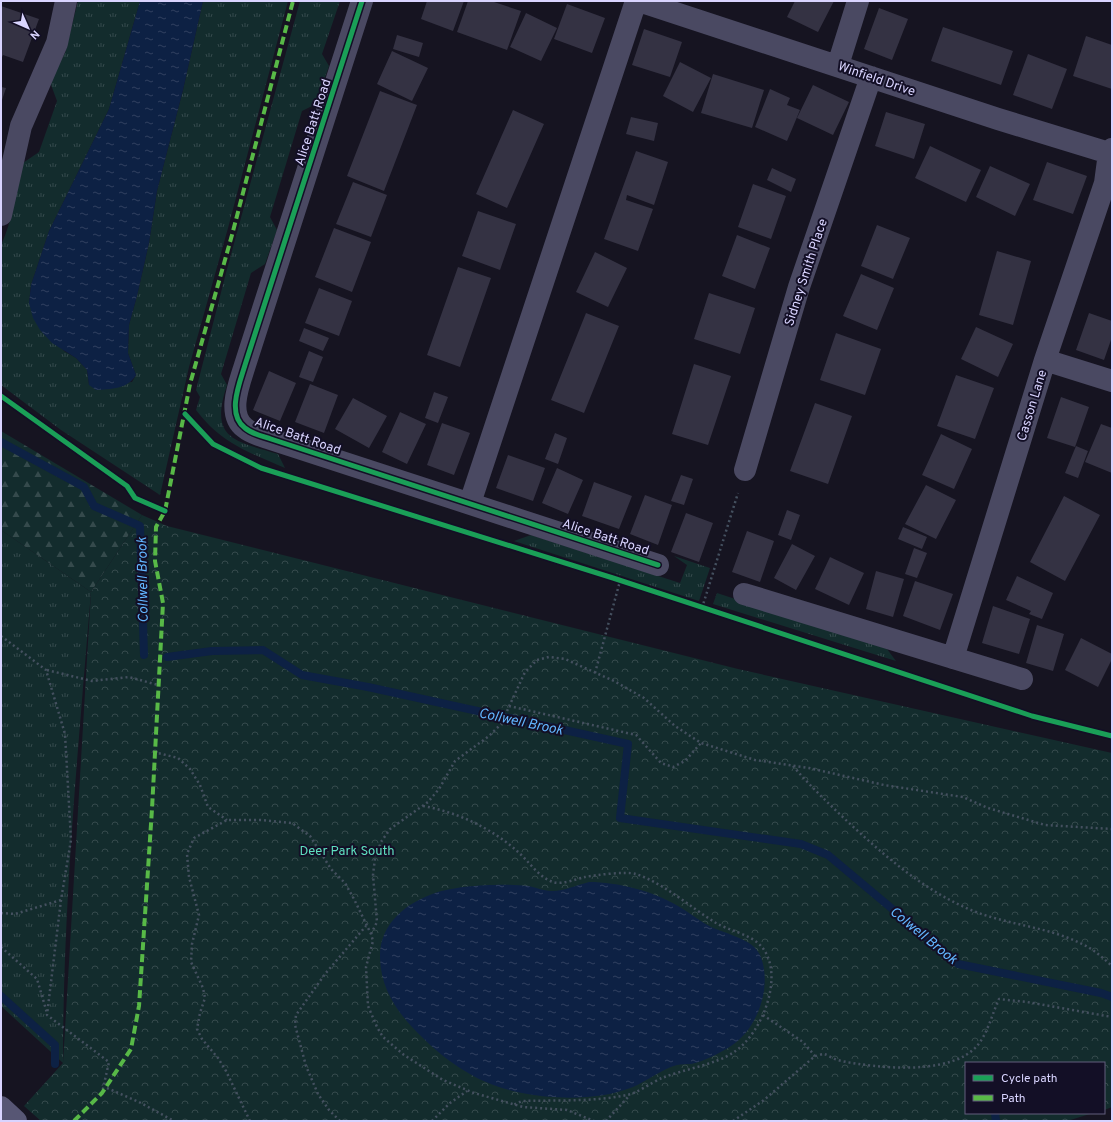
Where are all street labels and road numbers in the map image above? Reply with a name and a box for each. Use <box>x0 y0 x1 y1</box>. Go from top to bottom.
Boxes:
street label: Winfield Drive <box>836 59 917 101</box>
street label: Alice Batt Road <box>292 77 335 168</box>
street label: Sidney Smith Place <box>782 217 832 328</box>
street label: Casson Lane <box>1014 368 1051 443</box>
street label: Alice Batt Road <box>252 415 343 459</box>
street label: Alice Batt Road <box>560 516 651 559</box>

